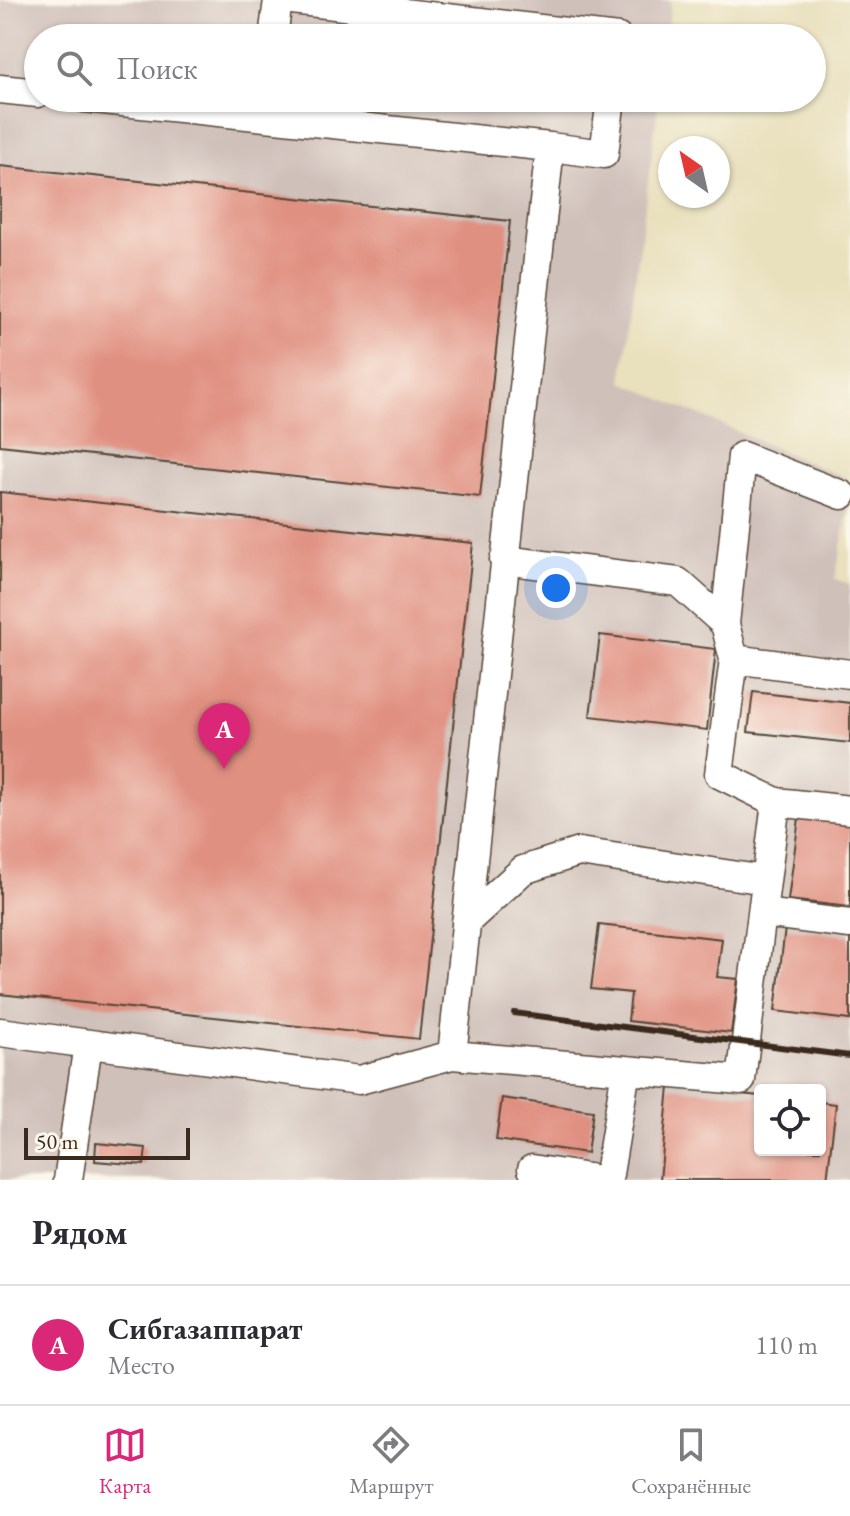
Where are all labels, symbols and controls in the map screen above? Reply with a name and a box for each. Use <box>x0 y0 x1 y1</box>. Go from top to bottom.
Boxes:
search box <box>24 24 826 112</box>
icon: search <box>52 46 96 90</box>
text: Поиск <box>116 49 198 88</box>
north arrow <box>658 136 730 208</box>
your location <box>536 568 576 608</box>
pin: A <box>198 703 250 769</box>
map controls <box>754 1084 826 1156</box>
button: locate <box>754 1084 826 1156</box>
scale bar <box>24 1124 190 1160</box>
text: 50 m <box>36 1127 79 1156</box>
text: Рядом <box>32 1210 127 1254</box>
text: Сибгазаппарат <box>108 1309 303 1348</box>
text: A <box>49 1328 67 1362</box>
text: 110 m <box>755 1328 818 1362</box>
text: Место <box>108 1348 175 1382</box>
tab: Карта <box>99 1423 151 1500</box>
tab: Маршрут <box>349 1423 433 1500</box>
tab: Сохранённые <box>631 1423 751 1500</box>

